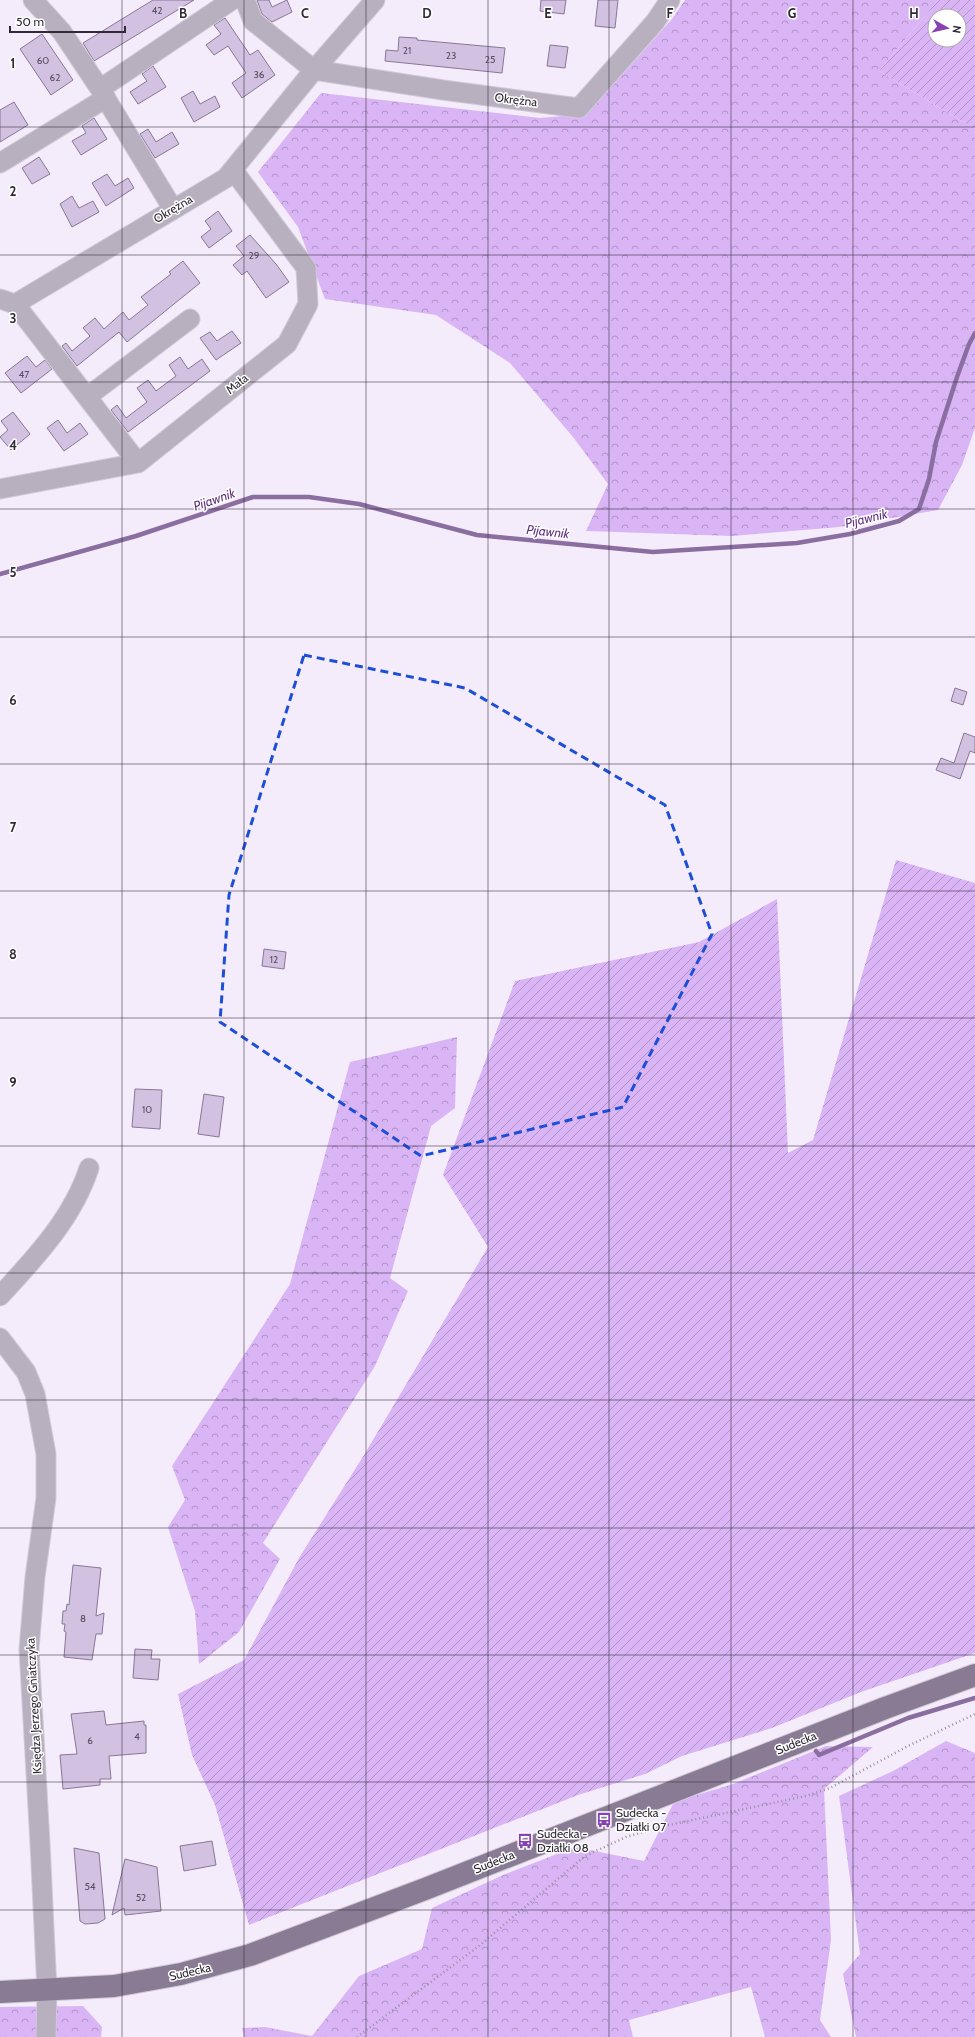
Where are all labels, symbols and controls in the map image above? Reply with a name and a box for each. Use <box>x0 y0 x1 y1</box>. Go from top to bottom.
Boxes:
house number: 42 <box>151 4 163 17</box>
text: B <box>179 5 187 21</box>
text: C <box>301 5 309 21</box>
text: D <box>422 5 432 21</box>
text: E <box>544 5 552 21</box>
text: F <box>667 5 674 21</box>
text: G <box>788 5 797 21</box>
text: H <box>909 5 919 21</box>
scale bar <box>10 8 125 34</box>
north arrow <box>927 8 967 48</box>
text: 50 m <box>16 14 44 29</box>
text: N <box>949 25 964 34</box>
house number: 21 <box>403 44 411 57</box>
house number: 23 <box>446 49 456 62</box>
house number: 25 <box>485 53 495 66</box>
house number: 60 <box>37 54 49 67</box>
text: 1 <box>11 55 15 71</box>
house number: 36 <box>253 68 265 81</box>
house number: 62 <box>50 71 60 84</box>
street label: Okrężna <box>494 89 538 110</box>
text: 2 <box>10 183 17 199</box>
street label: Okrężna <box>151 191 195 226</box>
house number: 29 <box>249 249 260 262</box>
text: 3 <box>9 310 17 326</box>
house number: 47 <box>19 368 29 381</box>
street label: Mała <box>223 370 251 397</box>
text: 4 <box>9 437 17 453</box>
water label: Pijawnik <box>191 484 238 515</box>
water label: Pijawnik <box>843 505 889 532</box>
water label: Pijawnik <box>526 521 571 542</box>
text: 5 <box>10 564 17 580</box>
text: 6 <box>9 692 17 708</box>
text: 7 <box>10 819 17 835</box>
text: 8 <box>9 946 17 962</box>
house number: 12 <box>270 953 278 966</box>
text: 9 <box>9 1074 17 1090</box>
house number: 10 <box>142 1103 152 1116</box>
house number: 8 <box>80 1612 86 1625</box>
street label: Księdza Jerzego Gniatczyka <box>22 1637 45 1774</box>
street label: Sudecka <box>773 1728 819 1757</box>
house number: 4 <box>134 1730 140 1743</box>
house number: 6 <box>87 1734 93 1747</box>
place label: Sudecka - Działki 07 <box>616 1805 666 1834</box>
bus stop icon: Sudecka - Działki 07 <box>595 1811 613 1829</box>
place label: Sudecka - Działki 08 <box>537 1826 589 1855</box>
bus stop icon: Sudecka - Działki 08 <box>516 1832 534 1850</box>
street label: Sudecka <box>471 1847 517 1876</box>
house number: 54 <box>84 1880 96 1893</box>
house number: 52 <box>136 1891 146 1904</box>
street label: Sudecka <box>167 1959 213 1984</box>

